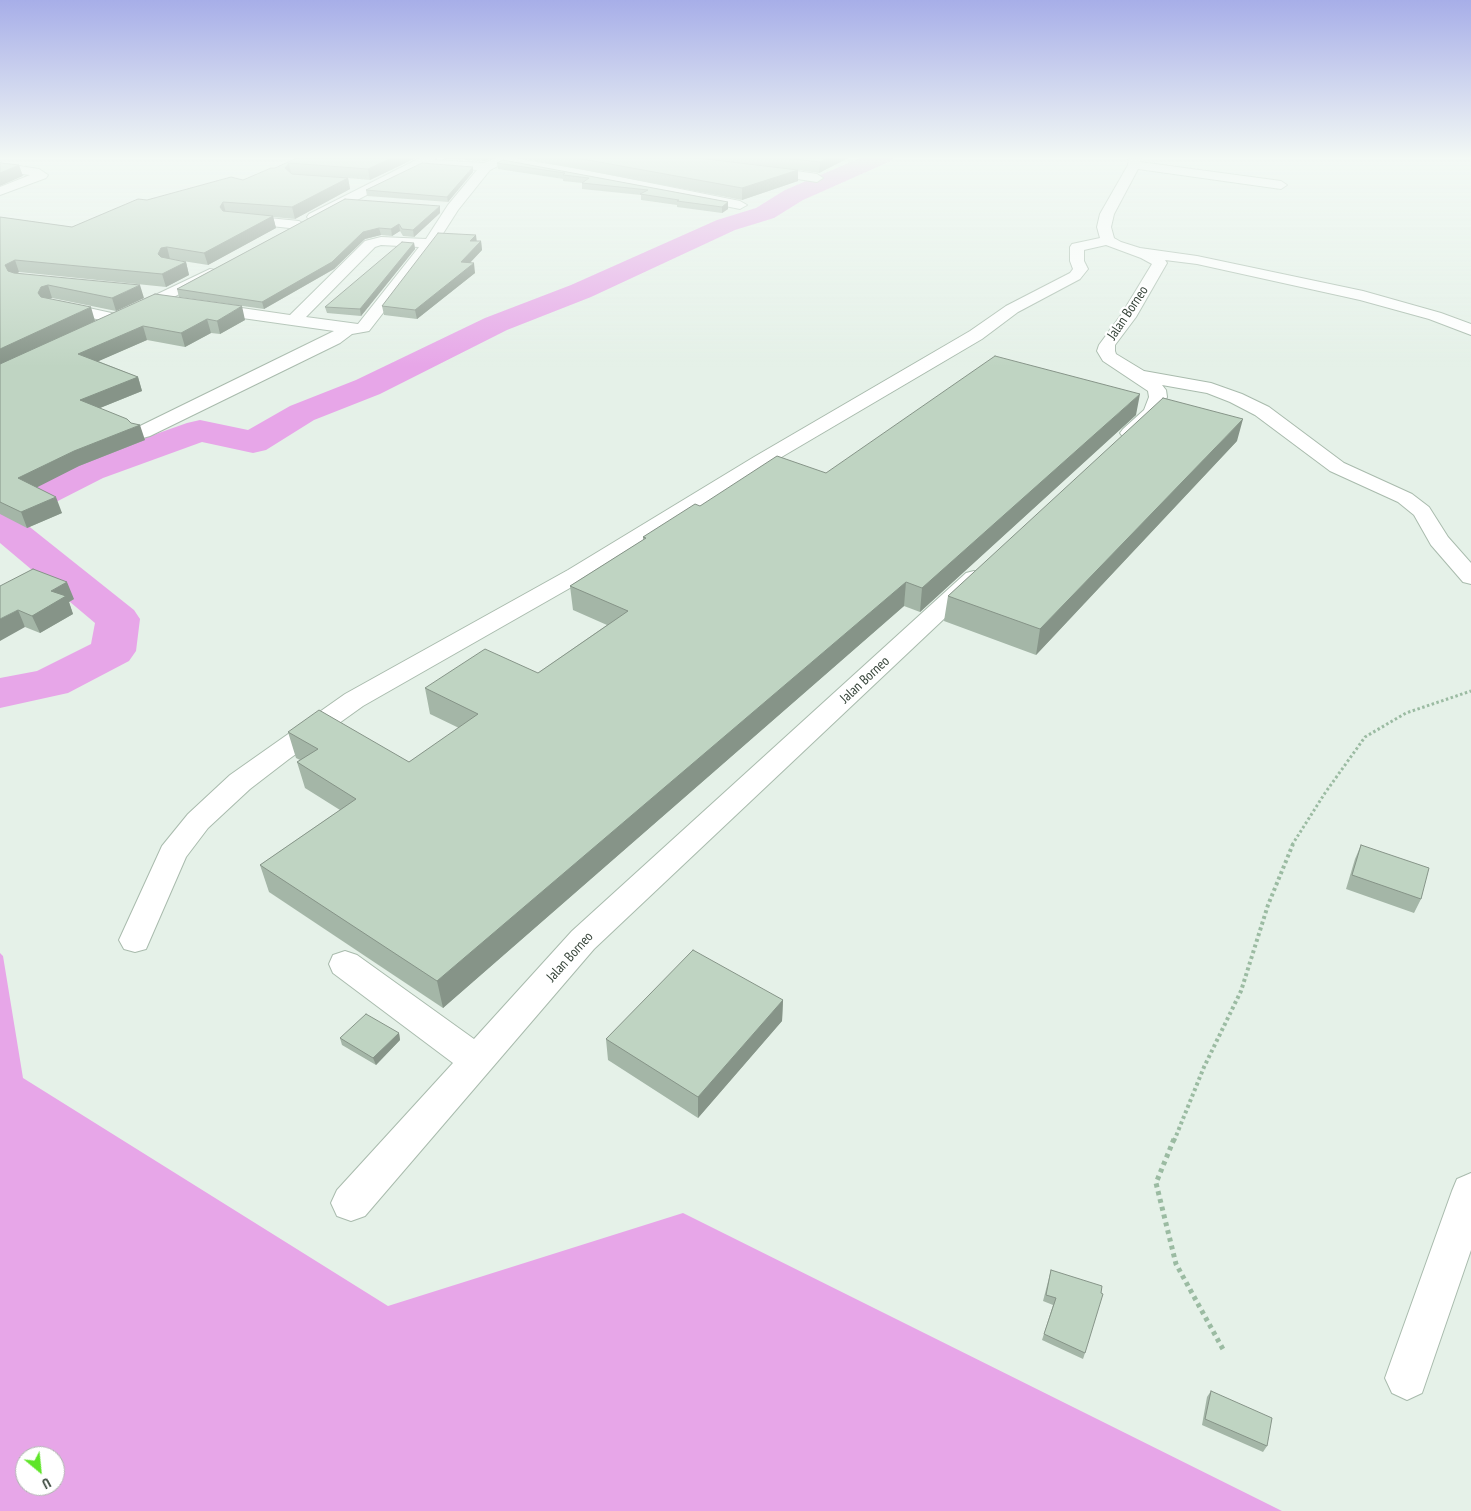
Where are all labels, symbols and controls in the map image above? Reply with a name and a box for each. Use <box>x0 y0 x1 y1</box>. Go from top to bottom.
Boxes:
street label: Jalan Borneo <box>1104 283 1152 343</box>
street label: Jalan Borneo <box>837 653 893 707</box>
street label: Jalan Borneo <box>543 929 597 985</box>
north arrow <box>15 1446 65 1496</box>
text: U <box>39 1474 54 1493</box>

